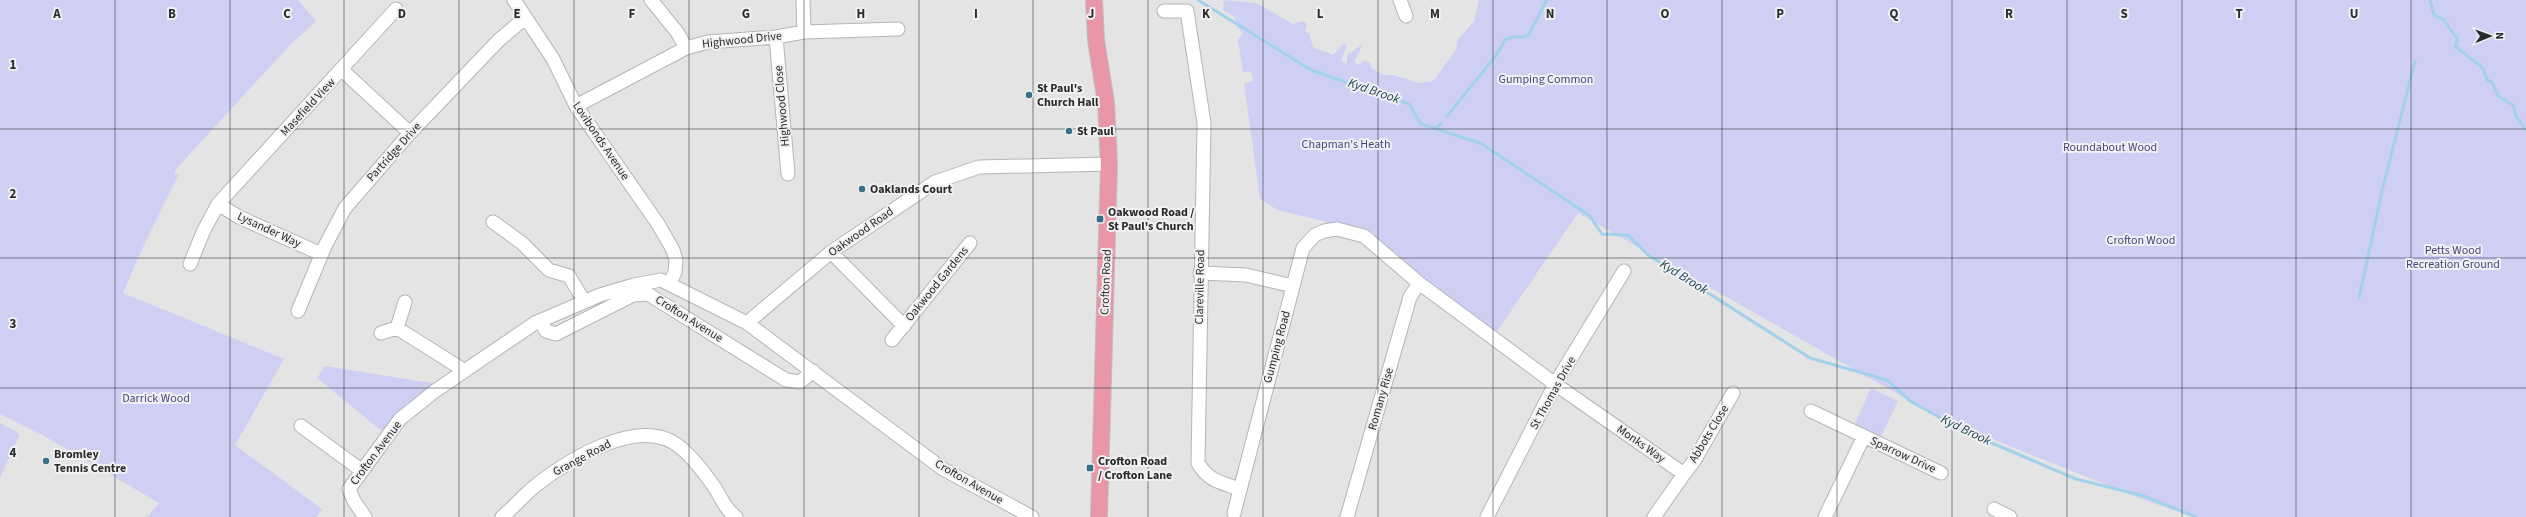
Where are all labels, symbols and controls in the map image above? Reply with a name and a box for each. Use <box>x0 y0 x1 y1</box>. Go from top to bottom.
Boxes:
text: A <box>52 5 61 23</box>
text: B <box>168 5 176 23</box>
text: C <box>283 5 291 23</box>
text: D <box>398 5 406 23</box>
text: E <box>513 5 521 23</box>
text: F <box>629 5 636 23</box>
text: G <box>742 5 750 23</box>
text: H <box>857 5 865 23</box>
text: I <box>974 5 978 23</box>
text: J <box>1088 5 1094 23</box>
text: K <box>1202 5 1211 23</box>
text: L <box>1317 5 1324 23</box>
text: M <box>1430 5 1440 23</box>
text: N <box>1546 5 1554 23</box>
text: O <box>1661 5 1670 23</box>
text: P <box>1776 5 1784 23</box>
text: Q <box>1890 5 1899 23</box>
text: R <box>2005 5 2013 23</box>
text: S <box>2120 5 2128 23</box>
text: T <box>2235 5 2243 23</box>
text: U <box>2350 5 2358 23</box>
north arrow <box>2470 16 2510 56</box>
street label: Highwood Drive <box>701 27 783 53</box>
text: N <box>2492 32 2507 40</box>
text: 1 <box>10 56 17 74</box>
street label: Highwood Close <box>770 65 794 147</box>
park label: Gumping Common <box>1499 71 1593 88</box>
street label: Masefield View <box>277 74 340 140</box>
water label: Kyd Brook <box>1346 74 1403 109</box>
place label: St Paul's Church Hall <box>1037 80 1099 111</box>
marker: St Paul's Church Hall <box>1024 90 1034 100</box>
street label: Lovibonds Avenue <box>568 98 634 184</box>
street label: Partridge Drive <box>363 119 425 185</box>
place label: St Paul <box>1077 123 1114 140</box>
marker: St Paul <box>1064 126 1074 136</box>
park label: Chapman's Heath <box>1302 136 1390 153</box>
park label: Roundabout Wood <box>2063 139 2157 156</box>
place label: Oaklands Court <box>870 181 953 198</box>
marker: Oaklands Court <box>857 184 867 194</box>
text: 2 <box>10 185 17 203</box>
street label: Oakwood Road <box>825 203 897 261</box>
place label: Oakwood Road / St Paul's Church <box>1108 204 1194 235</box>
street label: Lysander Way <box>234 208 304 252</box>
marker: Oakwood Road / St Paul's Church <box>1095 214 1105 224</box>
park label: Crofton Wood <box>2107 232 2175 249</box>
park label: Petts Wood Recreation Ground <box>2406 242 2500 273</box>
street label: Oakwood Gardens <box>901 243 973 325</box>
street label: Crofton Road <box>1096 249 1116 315</box>
street label: Clareville Road <box>1191 249 1209 325</box>
water label: Kyd Brook <box>1656 255 1712 299</box>
street label: Crofton Avenue <box>652 291 726 347</box>
street label: Gumping Road <box>1259 309 1295 385</box>
text: 3 <box>10 315 17 333</box>
street label: St Thomas Drive <box>1526 353 1580 433</box>
street label: Romany Rise <box>1364 366 1398 432</box>
park label: Darrick Wood <box>122 390 190 407</box>
street label: Abbots Close <box>1685 402 1733 466</box>
water label: Kyd Brook <box>1938 410 1995 450</box>
street label: Crofton Avenue <box>346 417 406 489</box>
street label: Monks Way <box>1613 421 1669 467</box>
street label: Sparrow Drive <box>1867 432 1939 478</box>
street label: Grange Road <box>550 435 614 481</box>
text: 4 <box>10 444 17 462</box>
place label: Bromley Tennis Centre <box>54 446 126 477</box>
place label: Crofton Road / Crofton Lane <box>1098 453 1172 484</box>
street label: Crofton Avenue <box>931 455 1007 509</box>
marker: Bromley Tennis Centre <box>41 456 51 466</box>
marker: Crofton Road / Crofton Lane <box>1085 463 1095 473</box>

